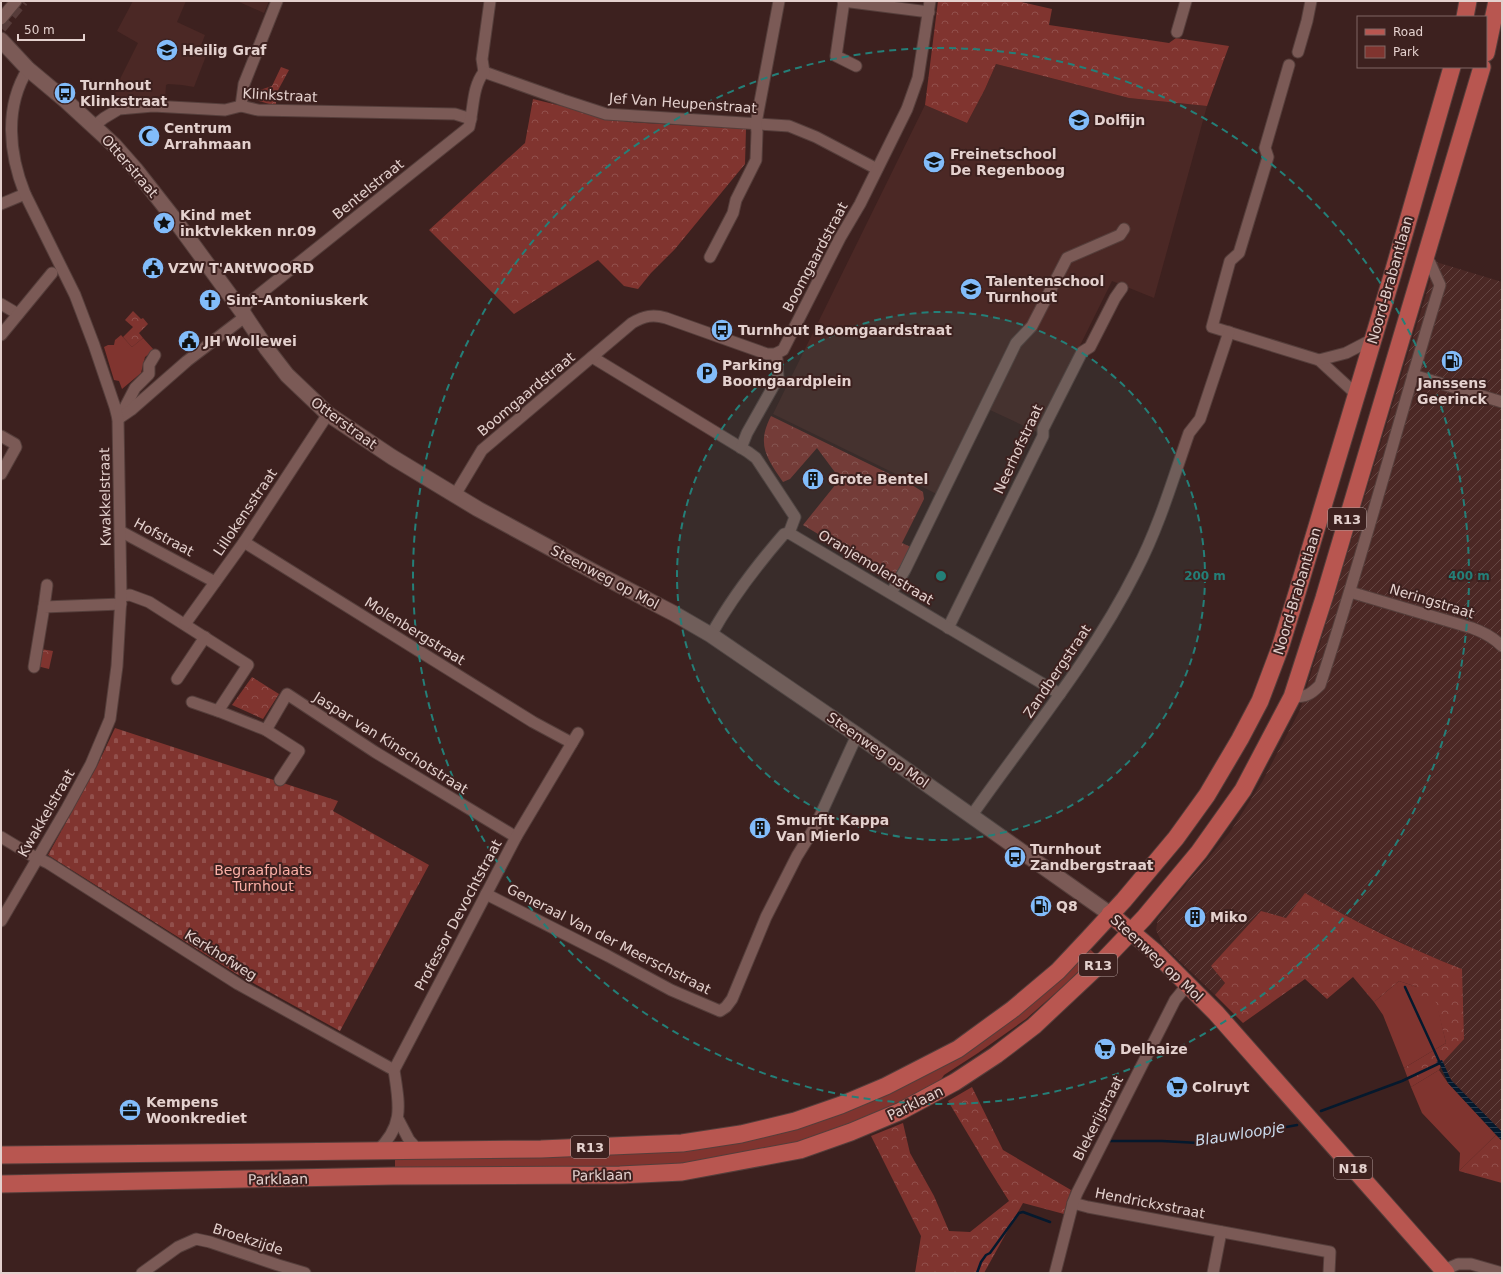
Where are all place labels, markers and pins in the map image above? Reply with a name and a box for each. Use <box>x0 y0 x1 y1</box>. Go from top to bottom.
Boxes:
school or university icon: Heilig Graf <box>154 37 180 63</box>
place label: Heilig Graf <box>182 42 267 58</box>
place label: Turnhout Klinkstraat <box>80 77 168 109</box>
bus stop icon: Turnhout Klinkstraat <box>52 80 78 106</box>
school or university icon: Dolfijn <box>1066 107 1092 133</box>
place label: Dolfijn <box>1094 112 1145 128</box>
place label: Centrum Arrahmaan <box>164 120 252 152</box>
mosque icon: Centrum Arrahmaan <box>136 123 162 149</box>
place label: Freinetschool De Regenboog <box>950 146 1065 178</box>
school or university icon: Freinetschool De Regenboog <box>921 149 947 175</box>
place label: Kind met inktvlekken nr.09 <box>180 207 316 239</box>
place icon: Kind met inktvlekken nr.09 <box>151 210 177 236</box>
public building icon: VZW T'ANtWOORD <box>140 255 166 281</box>
place label: VZW T'ANtWOORD <box>168 260 314 276</box>
place label: Talentenschool Turnhout <box>986 273 1104 305</box>
school or university icon: Talentenschool Turnhout <box>958 276 984 302</box>
church icon: Sint-Antoniuskerk <box>197 287 223 313</box>
place label: Sint-Antoniuskerk <box>226 292 369 308</box>
bus stop icon: Turnhout Boomgaardstraat <box>709 317 735 343</box>
place label: Turnhout Boomgaardstraat <box>738 322 952 338</box>
public building icon: JH Wollewei <box>176 328 202 354</box>
place label: JH Wollewei <box>203 333 297 349</box>
fuel station icon: Janssens Geerinck <box>1439 348 1465 374</box>
place label: Parking Boomgaardplein <box>722 357 851 389</box>
parking icon: Parking Boomgaardplein <box>694 360 720 386</box>
place label: Janssens Geerinck <box>1416 375 1488 407</box>
building icon: Grote Bentel <box>800 466 826 492</box>
place label: Grote Bentel <box>828 471 928 487</box>
centre of rings <box>934 569 948 583</box>
place label: Smurfit Kappa Van Mierlo <box>776 812 889 844</box>
building icon: Smurfit Kappa Van Mierlo <box>747 815 773 841</box>
place label: Turnhout Zandbergstraat <box>1030 841 1154 873</box>
bus stop icon: Turnhout Zandbergstraat <box>1002 844 1028 870</box>
fuel station icon: Q8 <box>1028 893 1054 919</box>
place label: Q8 <box>1056 898 1078 914</box>
building icon: Miko <box>1182 904 1208 930</box>
place label: Miko <box>1210 909 1248 925</box>
supermarket icon: Delhaize <box>1092 1036 1118 1062</box>
place label: Delhaize <box>1120 1041 1188 1057</box>
supermarket icon: Colruyt <box>1164 1074 1190 1100</box>
place label: Colruyt <box>1192 1079 1250 1095</box>
place label: Kempens Woonkrediet <box>146 1094 247 1126</box>
office icon: Kempens Woonkrediet <box>117 1097 143 1123</box>

